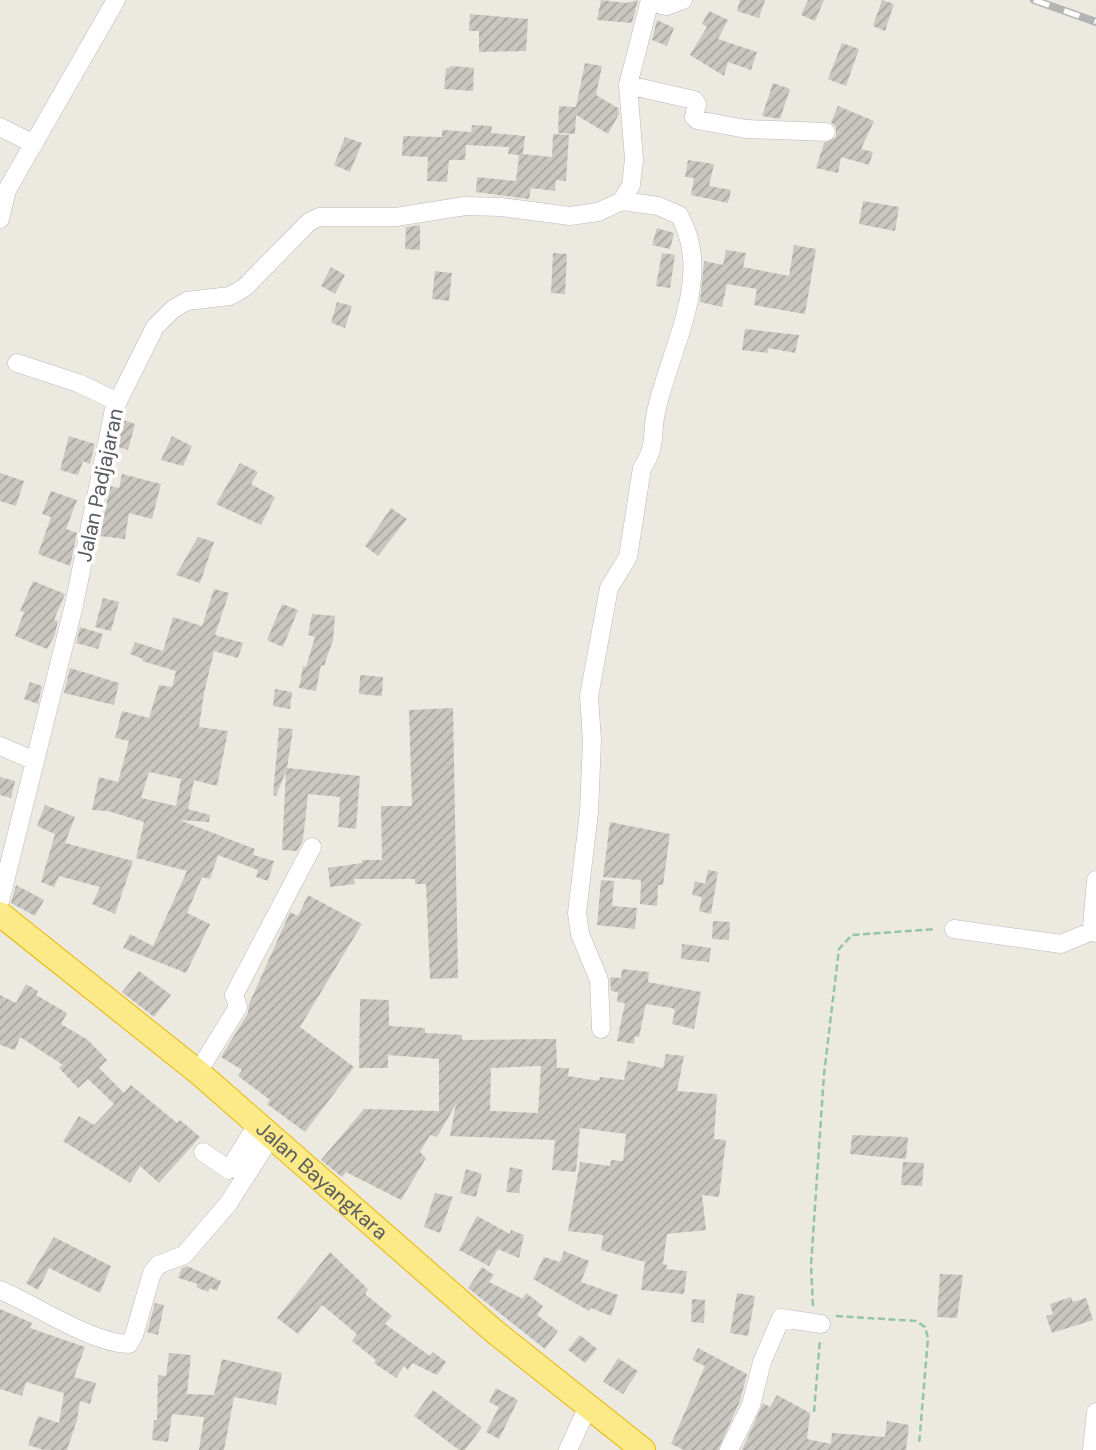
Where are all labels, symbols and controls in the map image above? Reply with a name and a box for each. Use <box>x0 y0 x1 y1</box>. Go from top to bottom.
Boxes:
street label: Jalan Padjajaran <box>70 406 130 564</box>
street label: Jalan Bayangkara <box>250 1115 394 1246</box>

